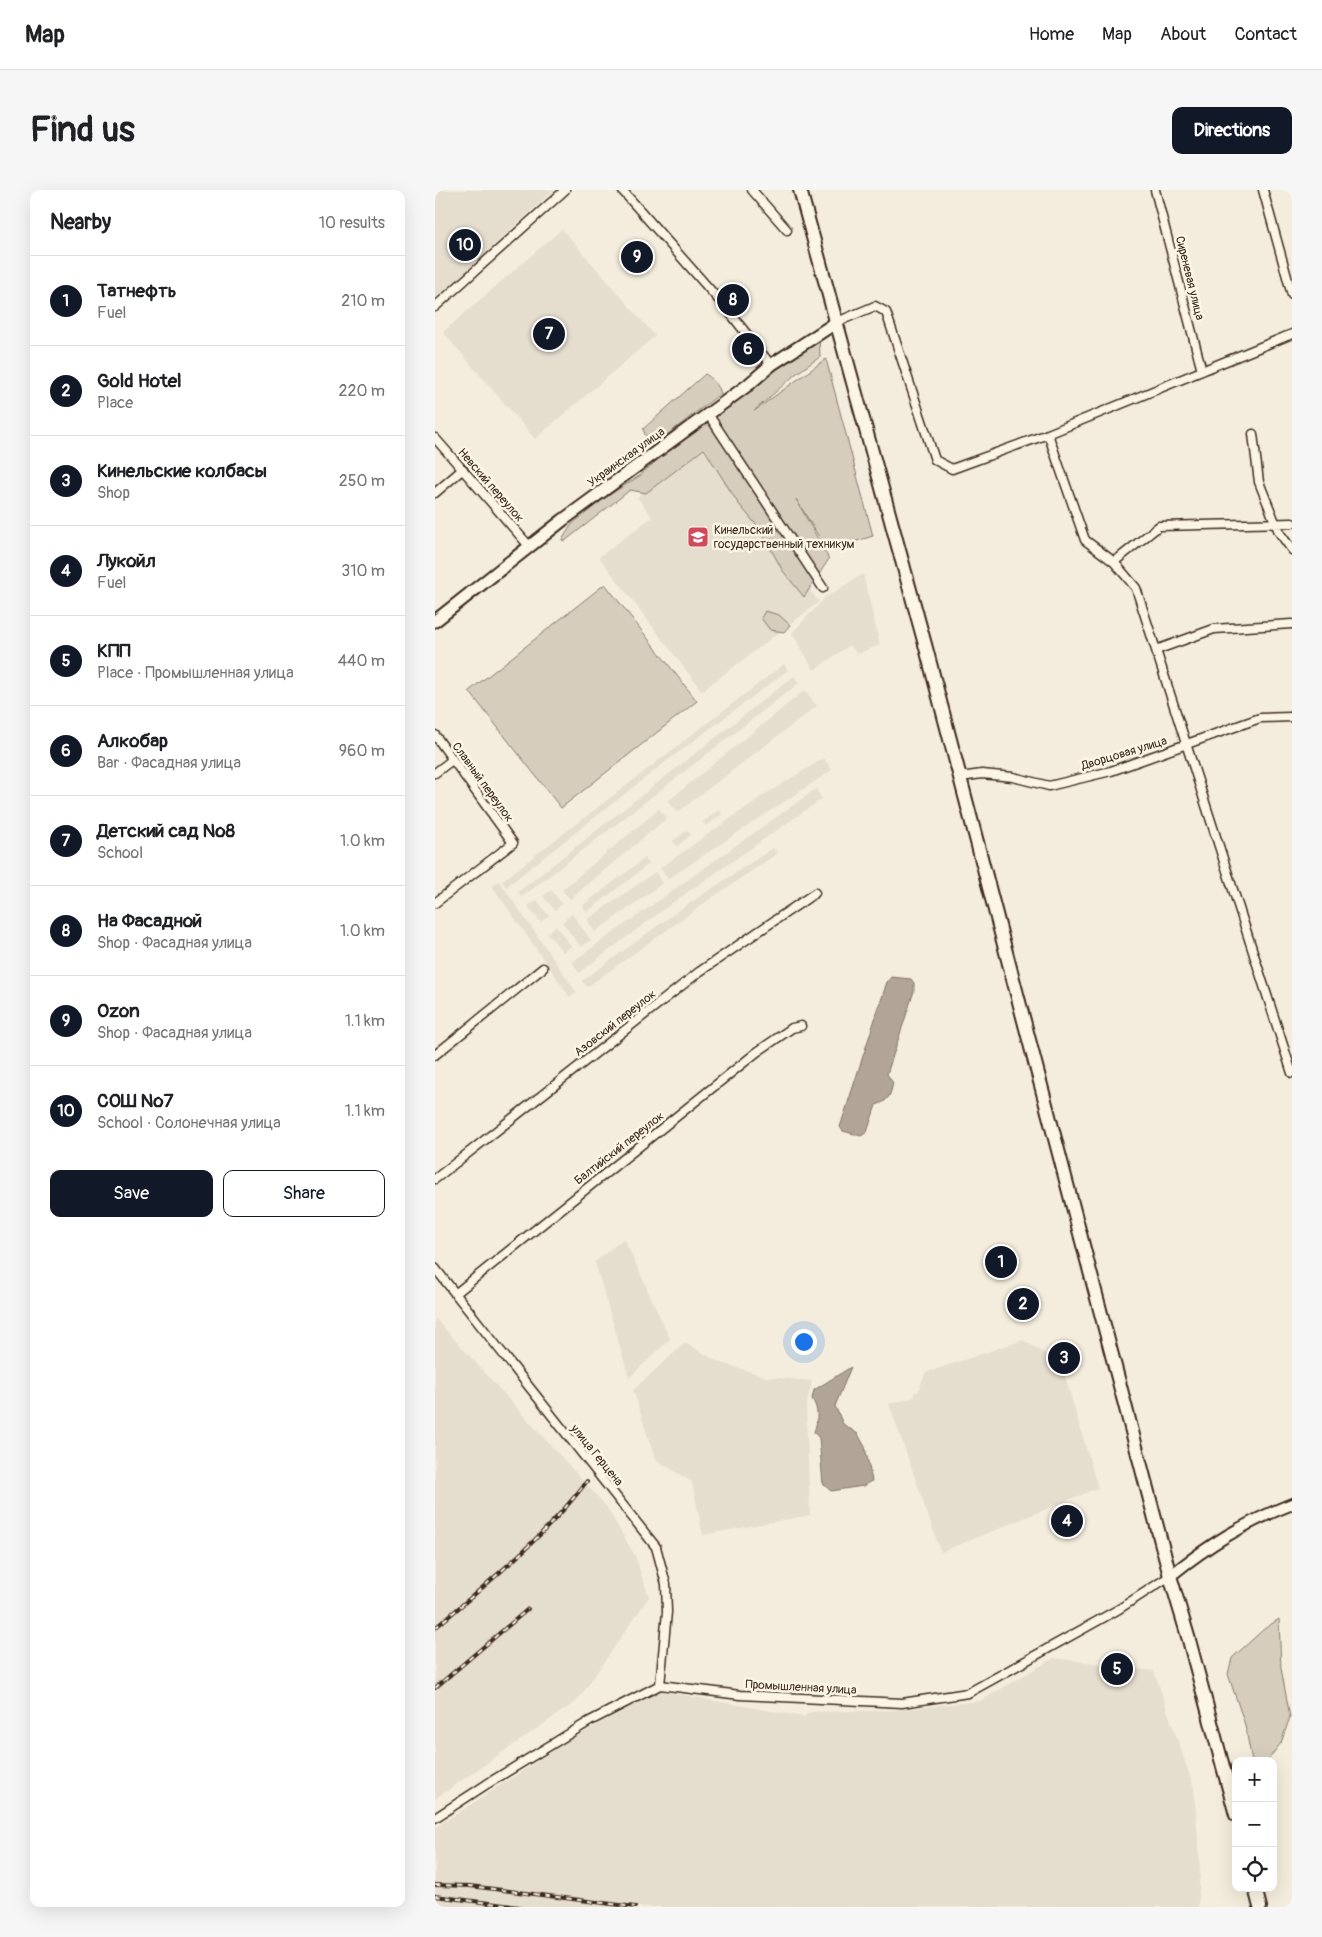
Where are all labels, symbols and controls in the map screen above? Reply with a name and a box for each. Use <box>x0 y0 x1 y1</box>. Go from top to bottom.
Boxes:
text: Map <box>25 20 65 49</box>
text: Home <box>1029 23 1074 46</box>
text: Map <box>1102 23 1132 46</box>
text: About <box>1160 23 1206 46</box>
text: Contact <box>1234 23 1297 46</box>
button: Directions <box>1172 107 1292 154</box>
text: Find us <box>30 108 135 152</box>
text: Nearby <box>50 209 111 236</box>
text: 10 results <box>319 213 385 233</box>
pin: 10 <box>449 226 481 264</box>
street label: Сиреневая улица <box>1172 235 1207 322</box>
pin: 9 <box>621 238 653 276</box>
text: Татнефть <box>97 279 176 303</box>
pin: 8 <box>717 281 749 319</box>
text: 1 <box>63 291 69 311</box>
text: 210 m <box>341 291 385 311</box>
text: Fuel <box>97 303 126 323</box>
pin: 7 <box>533 315 565 353</box>
pin: 6 <box>732 330 764 368</box>
text: Gold Hotel <box>97 369 182 393</box>
text: 2 <box>62 381 70 401</box>
text: 220 m <box>339 381 385 401</box>
text: Place <box>97 393 133 413</box>
street label: Украинская улица <box>585 424 668 491</box>
street label: Невский переулок <box>454 445 527 525</box>
text: Кинельские колбасы <box>97 459 267 483</box>
text: 3 <box>62 471 70 491</box>
text: 250 m <box>339 471 385 491</box>
text: Shop <box>97 483 130 503</box>
place label: Кинельский государственный техникум <box>714 523 855 552</box>
school or university icon: Кинельский государственный техникум <box>686 525 710 549</box>
text: Лукойл <box>97 549 156 573</box>
text: 4 <box>61 561 71 581</box>
text: 310 m <box>341 561 385 581</box>
text: Fuel <box>97 573 126 593</box>
text: КПП <box>97 639 131 663</box>
text: 5 <box>62 651 70 671</box>
text: 440 m <box>338 651 385 671</box>
text: Place · Промышленная улица <box>97 663 294 683</box>
text: Алкобар <box>97 729 168 753</box>
street label: Дворцовая улица <box>1079 733 1169 774</box>
street label: Славный переулок <box>449 739 517 825</box>
text: 6 <box>61 741 71 761</box>
text: 960 m <box>339 741 385 761</box>
text: Bar · Фасадная улица <box>97 753 241 773</box>
text: Детский сад №8 <box>97 819 235 843</box>
text: 7 <box>62 831 70 851</box>
text: 1.0 km <box>340 831 385 851</box>
text: School <box>97 843 143 863</box>
text: На Фасадной <box>97 909 202 933</box>
text: 8 <box>62 921 70 941</box>
text: 1.0 km <box>340 921 385 941</box>
text: Shop · Фасадная улица <box>97 933 252 953</box>
street label: Азовский переулок <box>571 987 659 1060</box>
text: Ozon <box>97 999 140 1023</box>
text: 9 <box>62 1011 70 1031</box>
text: 1.1 km <box>345 1011 385 1031</box>
text: Shop · Фасадная улица <box>97 1023 252 1043</box>
text: СОШ №7 <box>97 1089 174 1113</box>
text: 10 <box>57 1101 75 1121</box>
text: 1.1 km <box>345 1101 385 1121</box>
street label: Балтийский переулок <box>571 1109 667 1188</box>
text: School · Солонечная улица <box>97 1113 281 1133</box>
button: Save <box>50 1170 213 1217</box>
button: Share <box>223 1170 385 1217</box>
pin: 1 <box>985 1243 1017 1281</box>
pin: 2 <box>1007 1285 1039 1323</box>
your location <box>791 1329 817 1355</box>
pin: 3 <box>1048 1339 1080 1377</box>
street label: улица Герцена <box>567 1421 626 1489</box>
pin: 4 <box>1051 1502 1083 1540</box>
pin: 5 <box>1101 1650 1133 1688</box>
street label: Промышленная улица <box>745 1677 857 1698</box>
map controls <box>1232 1757 1277 1892</box>
button: + <box>1232 1757 1277 1802</box>
button: − <box>1232 1802 1277 1847</box>
button: locate <box>1232 1847 1277 1892</box>

